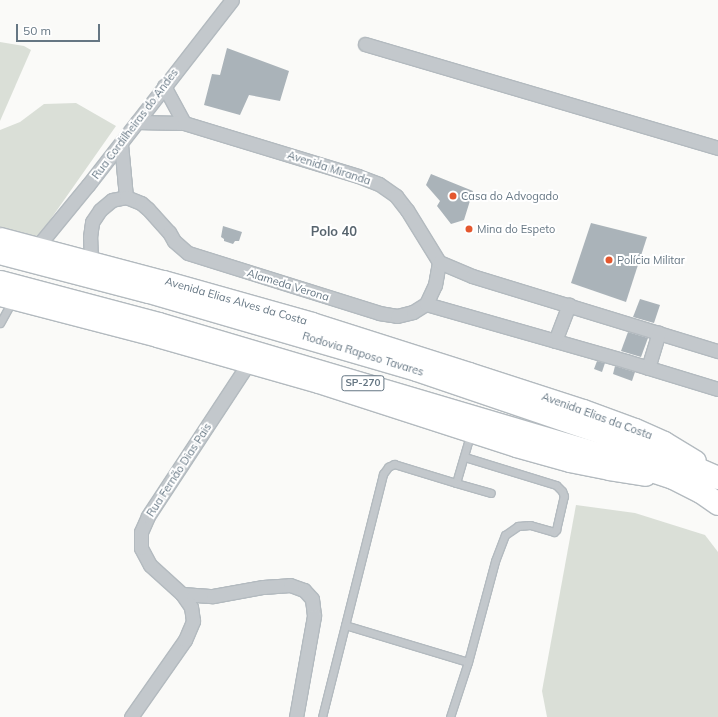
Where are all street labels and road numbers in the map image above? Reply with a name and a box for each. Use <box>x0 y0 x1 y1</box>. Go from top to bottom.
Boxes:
street label: Rua Cordilheiras do Andes <box>89 66 181 182</box>
street label: Avenida Miranda <box>286 148 372 188</box>
street label: Alameda Verona <box>245 266 331 304</box>
street label: Avenida Elias Alves da Costa <box>163 274 309 328</box>
street label: Rodovia Raposo Tavares <box>301 329 425 379</box>
road number: SP-270 <box>341 375 385 391</box>
street label: Avenida Elias da Costa <box>540 390 654 442</box>
street label: Rua Fernão Dias Pais <box>144 421 214 519</box>

